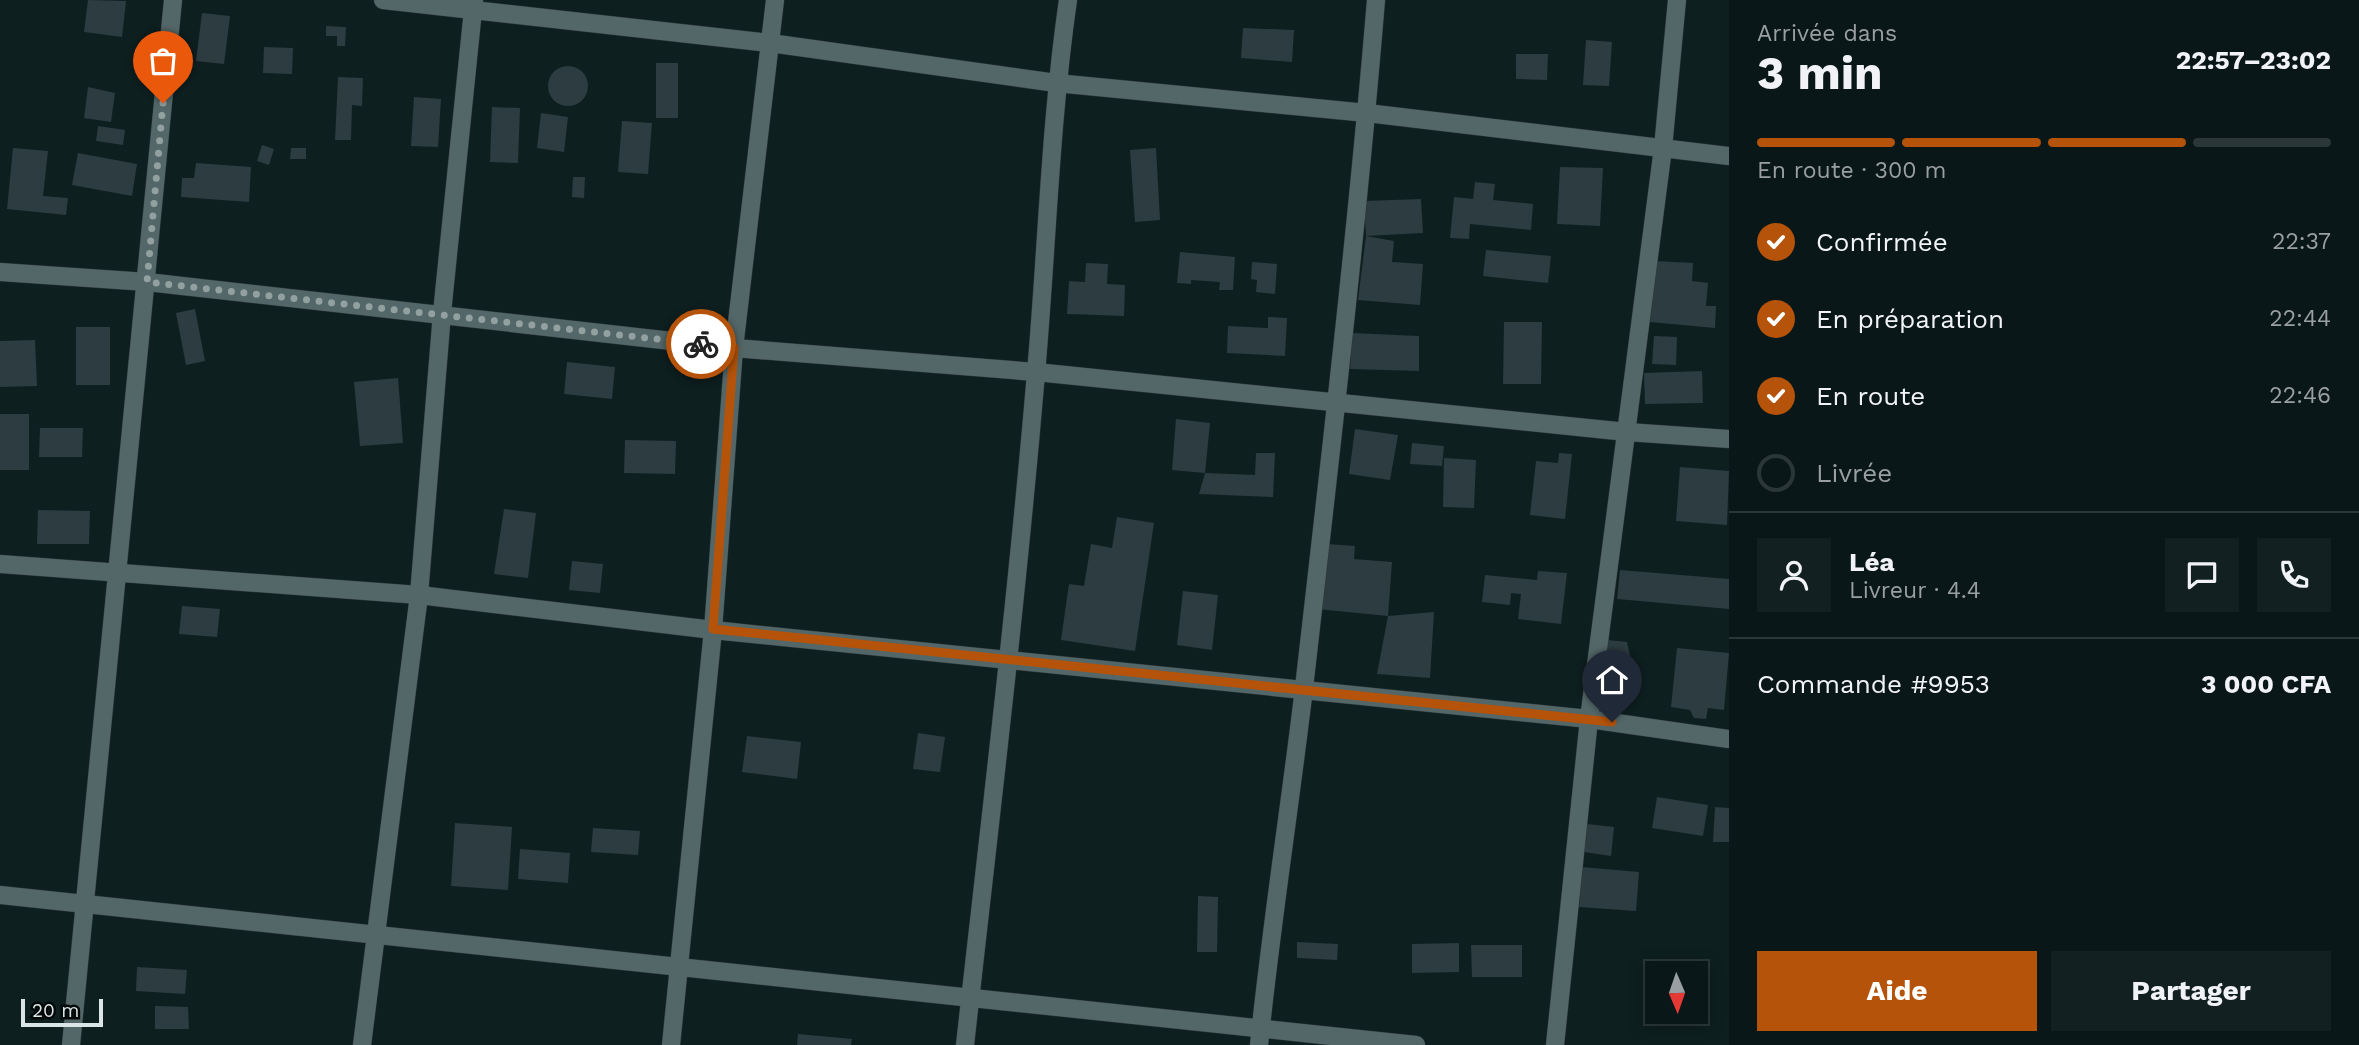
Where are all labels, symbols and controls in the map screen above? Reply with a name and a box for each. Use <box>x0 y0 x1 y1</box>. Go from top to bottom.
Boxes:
text: Arrivée dans <box>1757 20 1897 47</box>
pin <box>133 31 193 103</box>
icon: bag <box>144 42 182 80</box>
text: 22:57–23:02 <box>2176 45 2331 75</box>
text: 3 min <box>1757 46 1883 100</box>
text: En route · 300 m <box>1757 157 1946 184</box>
icon: check <box>1757 223 1795 261</box>
text: Confirmée <box>1816 227 1948 257</box>
text: 22:37 <box>2272 228 2331 255</box>
icon: check <box>1757 300 1795 338</box>
text: En préparation <box>1816 304 2004 334</box>
text: 22:44 <box>2269 305 2331 332</box>
courier <box>666 309 736 379</box>
icon: bike <box>682 325 720 363</box>
icon: check <box>1757 377 1795 415</box>
text: En route <box>1816 381 1925 411</box>
text: 22:46 <box>2269 382 2331 409</box>
text: Livrée <box>1816 458 1892 488</box>
button: person <box>1757 538 1831 612</box>
button: chat <box>2165 538 2239 612</box>
button: phone <box>2257 538 2331 612</box>
text: Léa <box>1849 547 1895 577</box>
text: Livreur · 4.4 <box>1849 577 1981 604</box>
pin <box>1582 650 1642 722</box>
icon: home <box>1593 661 1631 699</box>
text: Commande #9953 <box>1757 669 1990 699</box>
text: 3 000 CFA <box>2201 669 2331 699</box>
button: Aide <box>1757 951 2037 1031</box>
button: Partager <box>2051 951 2331 1031</box>
north arrow <box>1645 961 1708 1024</box>
map controls <box>1645 961 1708 1024</box>
scale bar <box>21 996 103 1028</box>
text: 20 m <box>32 999 79 1022</box>

